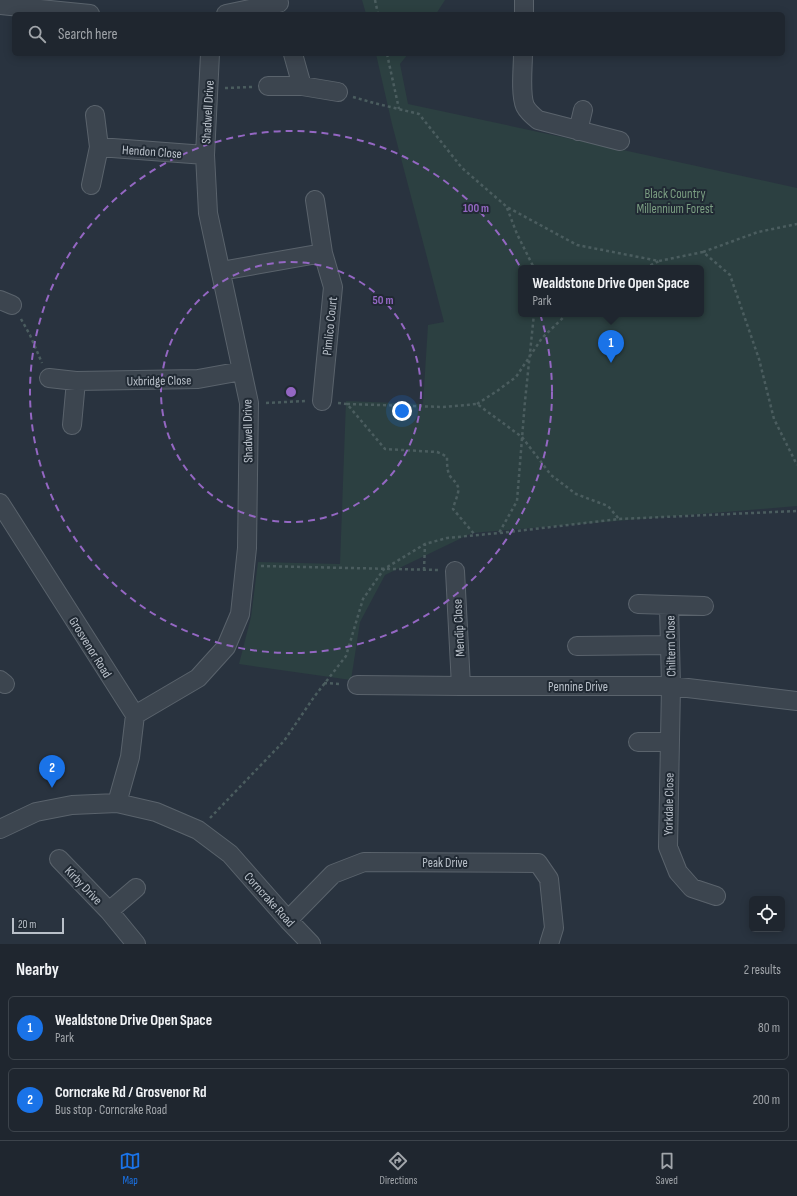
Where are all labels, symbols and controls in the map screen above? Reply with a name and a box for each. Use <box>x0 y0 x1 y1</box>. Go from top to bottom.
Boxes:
search box <box>12 12 785 56</box>
icon: search <box>26 23 48 45</box>
text: Search here <box>58 25 118 44</box>
street label: Shadwell Drive <box>198 80 218 144</box>
street label: Hendon Close <box>122 142 182 162</box>
park label: Black Country Millennium Forest <box>636 186 714 217</box>
text: 100 m <box>463 201 489 216</box>
popup <box>518 265 704 317</box>
text: Wealdstone Drive Open Space <box>532 274 690 293</box>
text: 50 m <box>373 293 393 308</box>
text: Park <box>532 293 552 309</box>
street label: Pimlico Court <box>319 296 341 356</box>
pin: 1 <box>598 330 624 363</box>
street label: Uxbridge Close <box>127 372 192 390</box>
centre of rings <box>284 385 298 399</box>
street label: Shadwell Drive <box>239 399 257 463</box>
your location <box>392 401 412 421</box>
street label: Mendip Close <box>449 599 469 657</box>
street label: Grosvenor Road <box>65 614 115 681</box>
street label: Chiltern Close <box>662 615 680 677</box>
street label: Pennine Drive <box>548 679 608 695</box>
pin: 2 <box>39 755 65 788</box>
street label: Yorkdale Close <box>660 772 678 836</box>
street label: Peak Drive <box>422 855 468 871</box>
street label: Kirby Drive <box>61 863 105 908</box>
street label: Corncrake Road <box>240 869 298 930</box>
map controls <box>749 896 785 932</box>
button: locate <box>749 896 785 932</box>
scale bar <box>12 916 64 935</box>
text: 20 m <box>18 918 36 931</box>
text: Nearby <box>16 960 59 980</box>
text: 2 results <box>744 962 781 978</box>
text: Wealdstone Drive Open Space <box>55 1011 212 1030</box>
text: 1 <box>27 1020 33 1036</box>
text: 80 m <box>758 1020 780 1036</box>
text: Park <box>55 1030 74 1046</box>
text: Corncrake Rd / Grosvenor Rd <box>55 1083 206 1102</box>
text: 2 <box>27 1092 33 1108</box>
text: 200 m <box>753 1092 780 1108</box>
text: Bus stop · Corncrake Road <box>55 1102 167 1118</box>
tab: Map <box>119 1150 141 1187</box>
tab: Directions <box>380 1150 417 1187</box>
tab: Saved <box>656 1150 678 1187</box>

